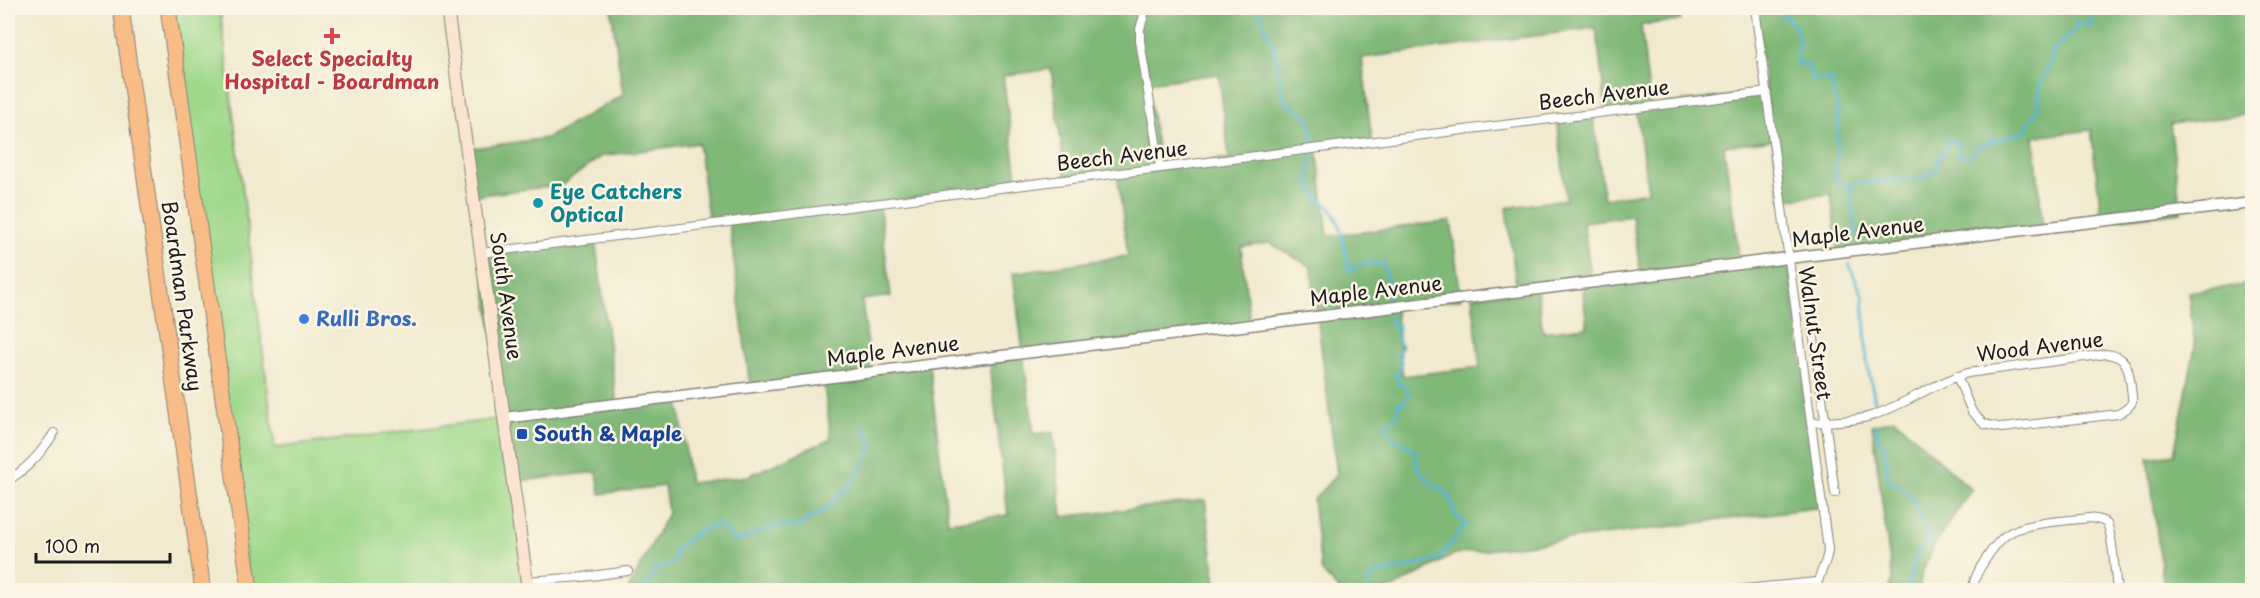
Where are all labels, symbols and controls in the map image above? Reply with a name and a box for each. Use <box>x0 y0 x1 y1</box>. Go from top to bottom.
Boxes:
marker: Select Specialty Hospital - Boardman <box>323 27 341 45</box>
place label: Select Specialty Hospital - Boardman <box>225 43 439 96</box>
street label: Beech Avenue <box>1537 71 1671 117</box>
street label: Beech Avenue <box>1055 132 1189 178</box>
place label: Eye Catchers Optical <box>550 176 682 229</box>
marker: Eye Catchers Optical <box>531 196 545 210</box>
street label: Boardman Parkway <box>155 199 211 393</box>
street label: Maple Avenue <box>1790 208 1926 254</box>
street label: South Avenue <box>483 230 531 362</box>
street label: Walnut Street <box>1792 264 1840 402</box>
street label: Maple Avenue <box>1308 267 1444 313</box>
place label: Rulli Bros. <box>316 303 417 333</box>
marker: Rulli Bros. <box>297 312 311 326</box>
street label: Wood Avenue <box>1975 323 2105 369</box>
street label: Maple Avenue <box>825 327 961 373</box>
place label: South & Maple <box>534 418 682 448</box>
marker: South & Maple <box>515 427 529 441</box>
scale bar <box>36 526 170 564</box>
text: 100 m <box>45 532 100 559</box>

